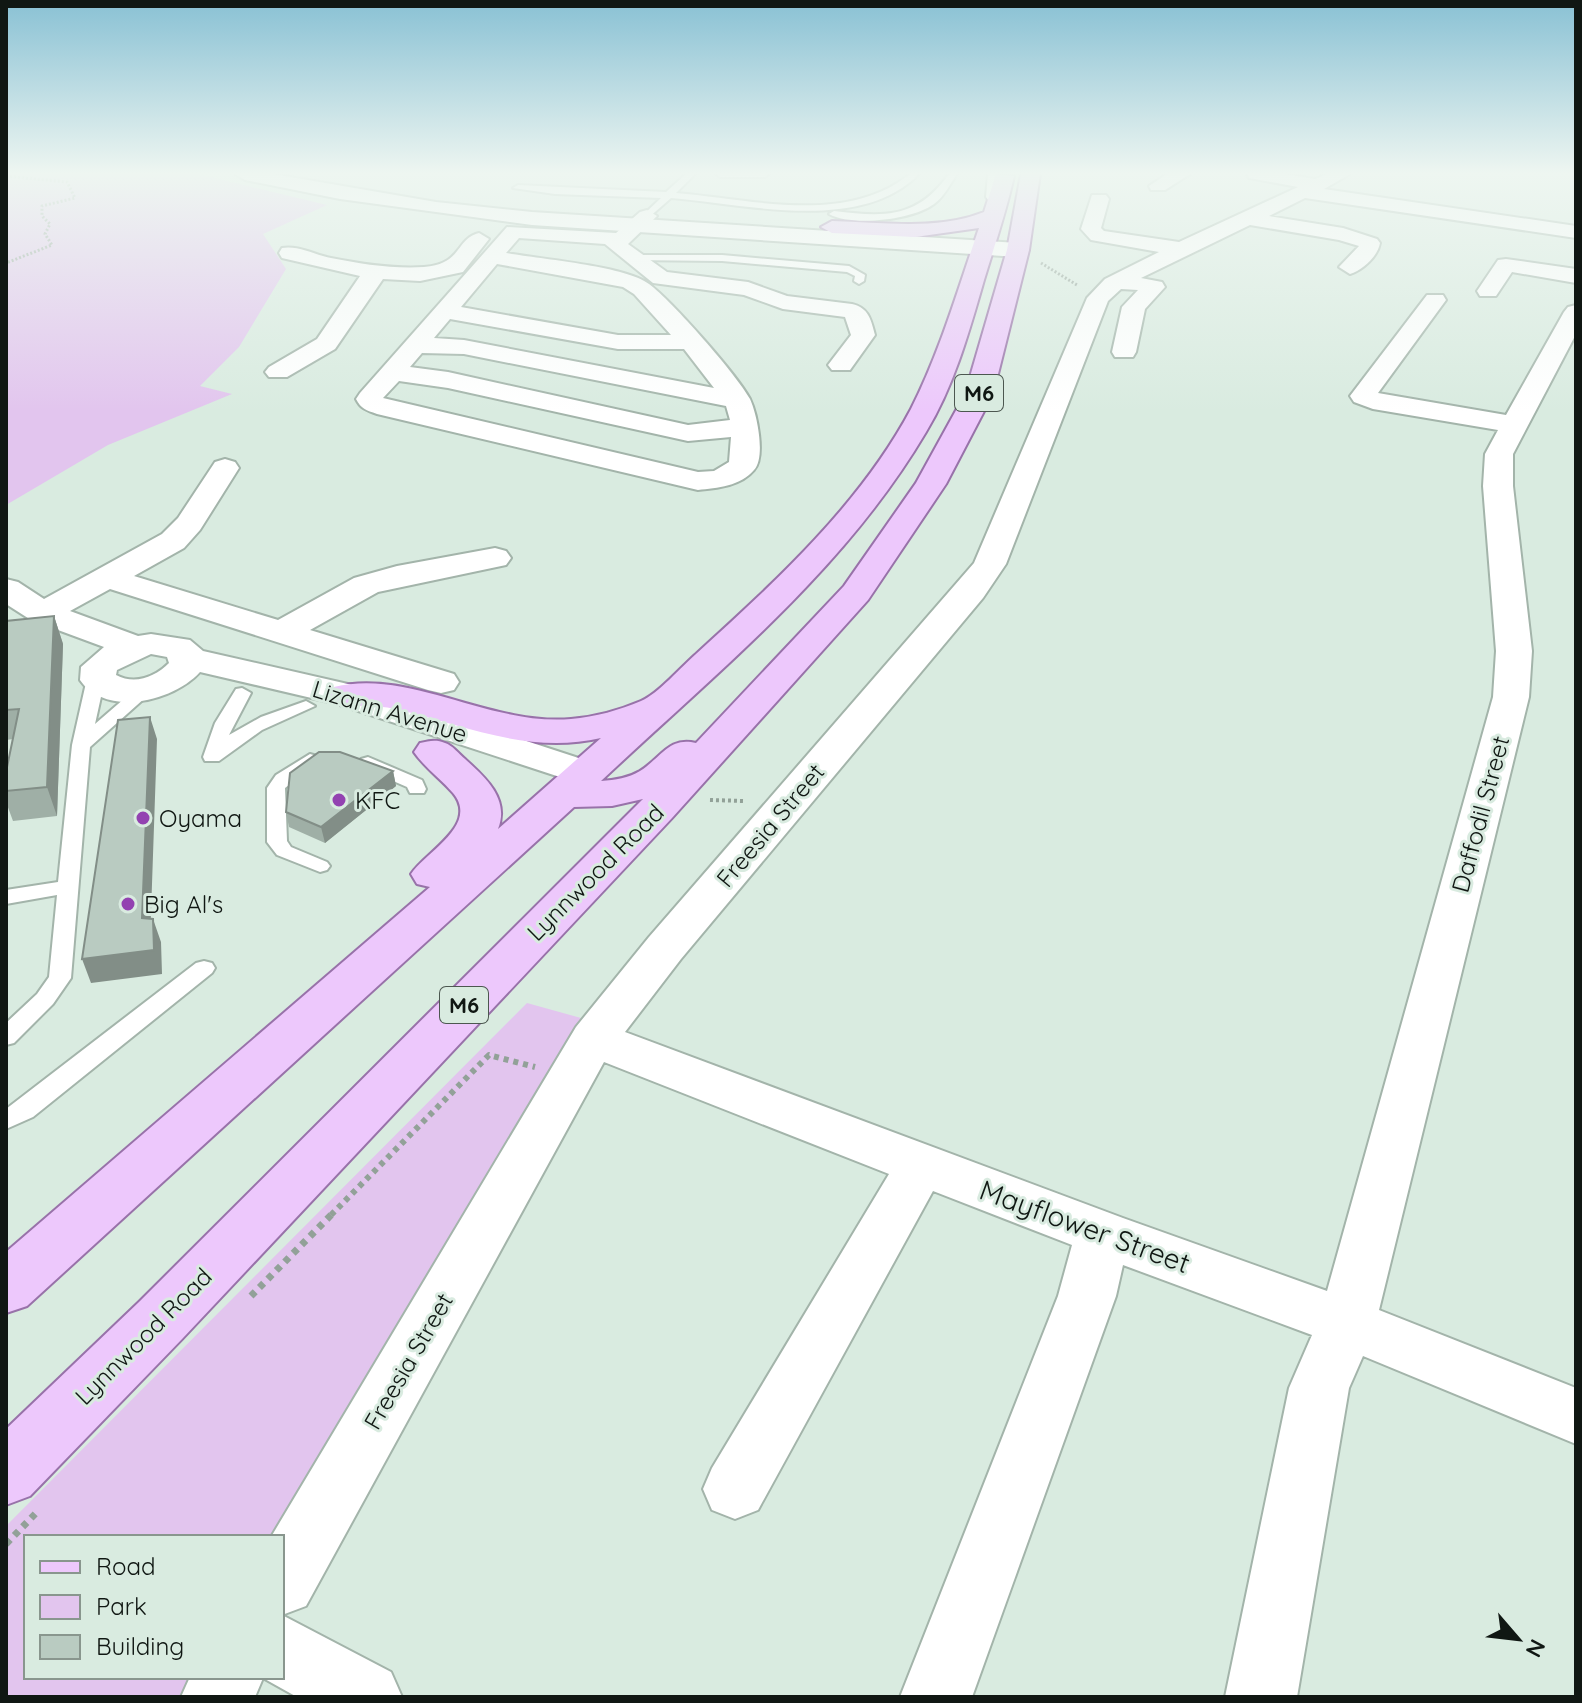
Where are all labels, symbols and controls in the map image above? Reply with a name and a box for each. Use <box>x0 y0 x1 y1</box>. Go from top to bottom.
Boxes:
road number: M6 <box>955 375 1003 411</box>
street label: Lizann Avenue <box>309 673 471 749</box>
street label: Daffodil Street <box>1445 732 1515 896</box>
street label: Freesia Street <box>710 757 830 893</box>
place label: KFC <box>355 785 400 815</box>
marker: KFC <box>330 791 348 809</box>
street label: Lynnwood Road <box>520 797 670 947</box>
place label: Oyama <box>159 803 242 833</box>
marker: Oyama <box>134 809 152 827</box>
place label: Big Al's <box>144 889 223 919</box>
marker: Big Al's <box>119 895 137 913</box>
road number: M6 <box>440 987 488 1023</box>
street label: Mayflower Street <box>975 1172 1195 1280</box>
street label: Lynnwood Road <box>68 1261 218 1411</box>
street label: Freesia Street <box>357 1288 459 1434</box>
legend <box>24 1535 284 1679</box>
text: Road <box>96 1551 156 1581</box>
text: Park <box>96 1591 147 1621</box>
north arrow <box>1478 1599 1558 1679</box>
text: Building <box>96 1631 184 1661</box>
text: N <box>1520 1635 1552 1662</box>

